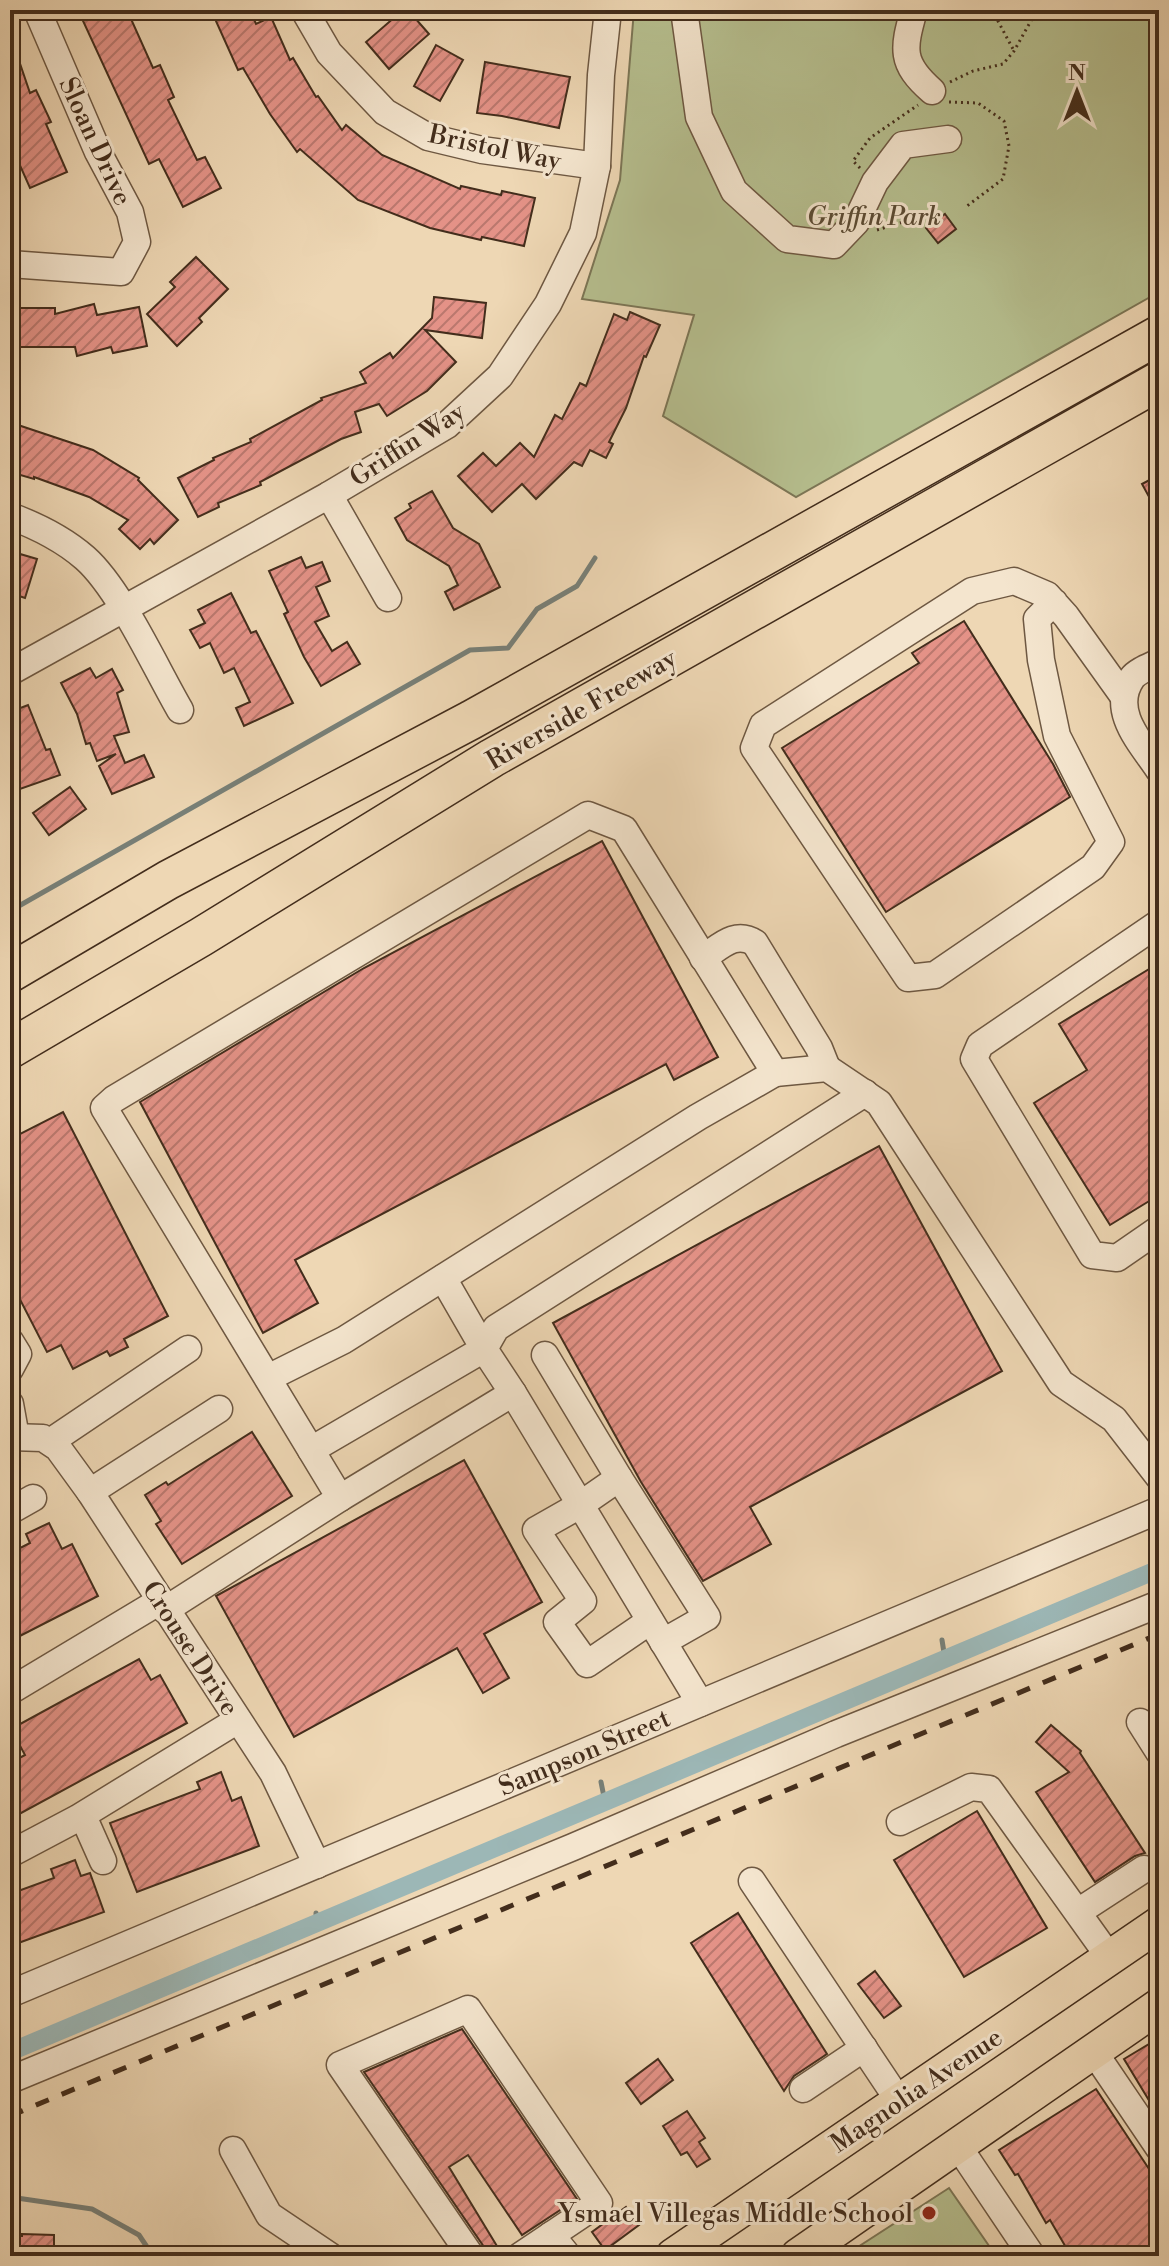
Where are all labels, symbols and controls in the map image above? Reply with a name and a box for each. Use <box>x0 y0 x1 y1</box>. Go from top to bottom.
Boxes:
north arrow <box>1037 52 1117 132</box>
text: N <box>1068 60 1086 87</box>
street label: Sloan Drive <box>52 72 139 210</box>
street label: Bristol Way <box>425 118 564 178</box>
park label: Griffin Park <box>807 201 941 233</box>
street label: Griffin Way <box>344 396 472 494</box>
street label: Riverside Freeway <box>481 642 683 777</box>
street label: Crouse Drive <box>135 1575 246 1722</box>
street label: Sampson Street <box>494 1702 675 1803</box>
street label: Magnolia Avenue <box>825 2022 1008 2160</box>
place label: Ysmael Villegas Middle School <box>557 2198 913 2230</box>
marker: Ysmael Villegas Middle School <box>920 2204 938 2222</box>

